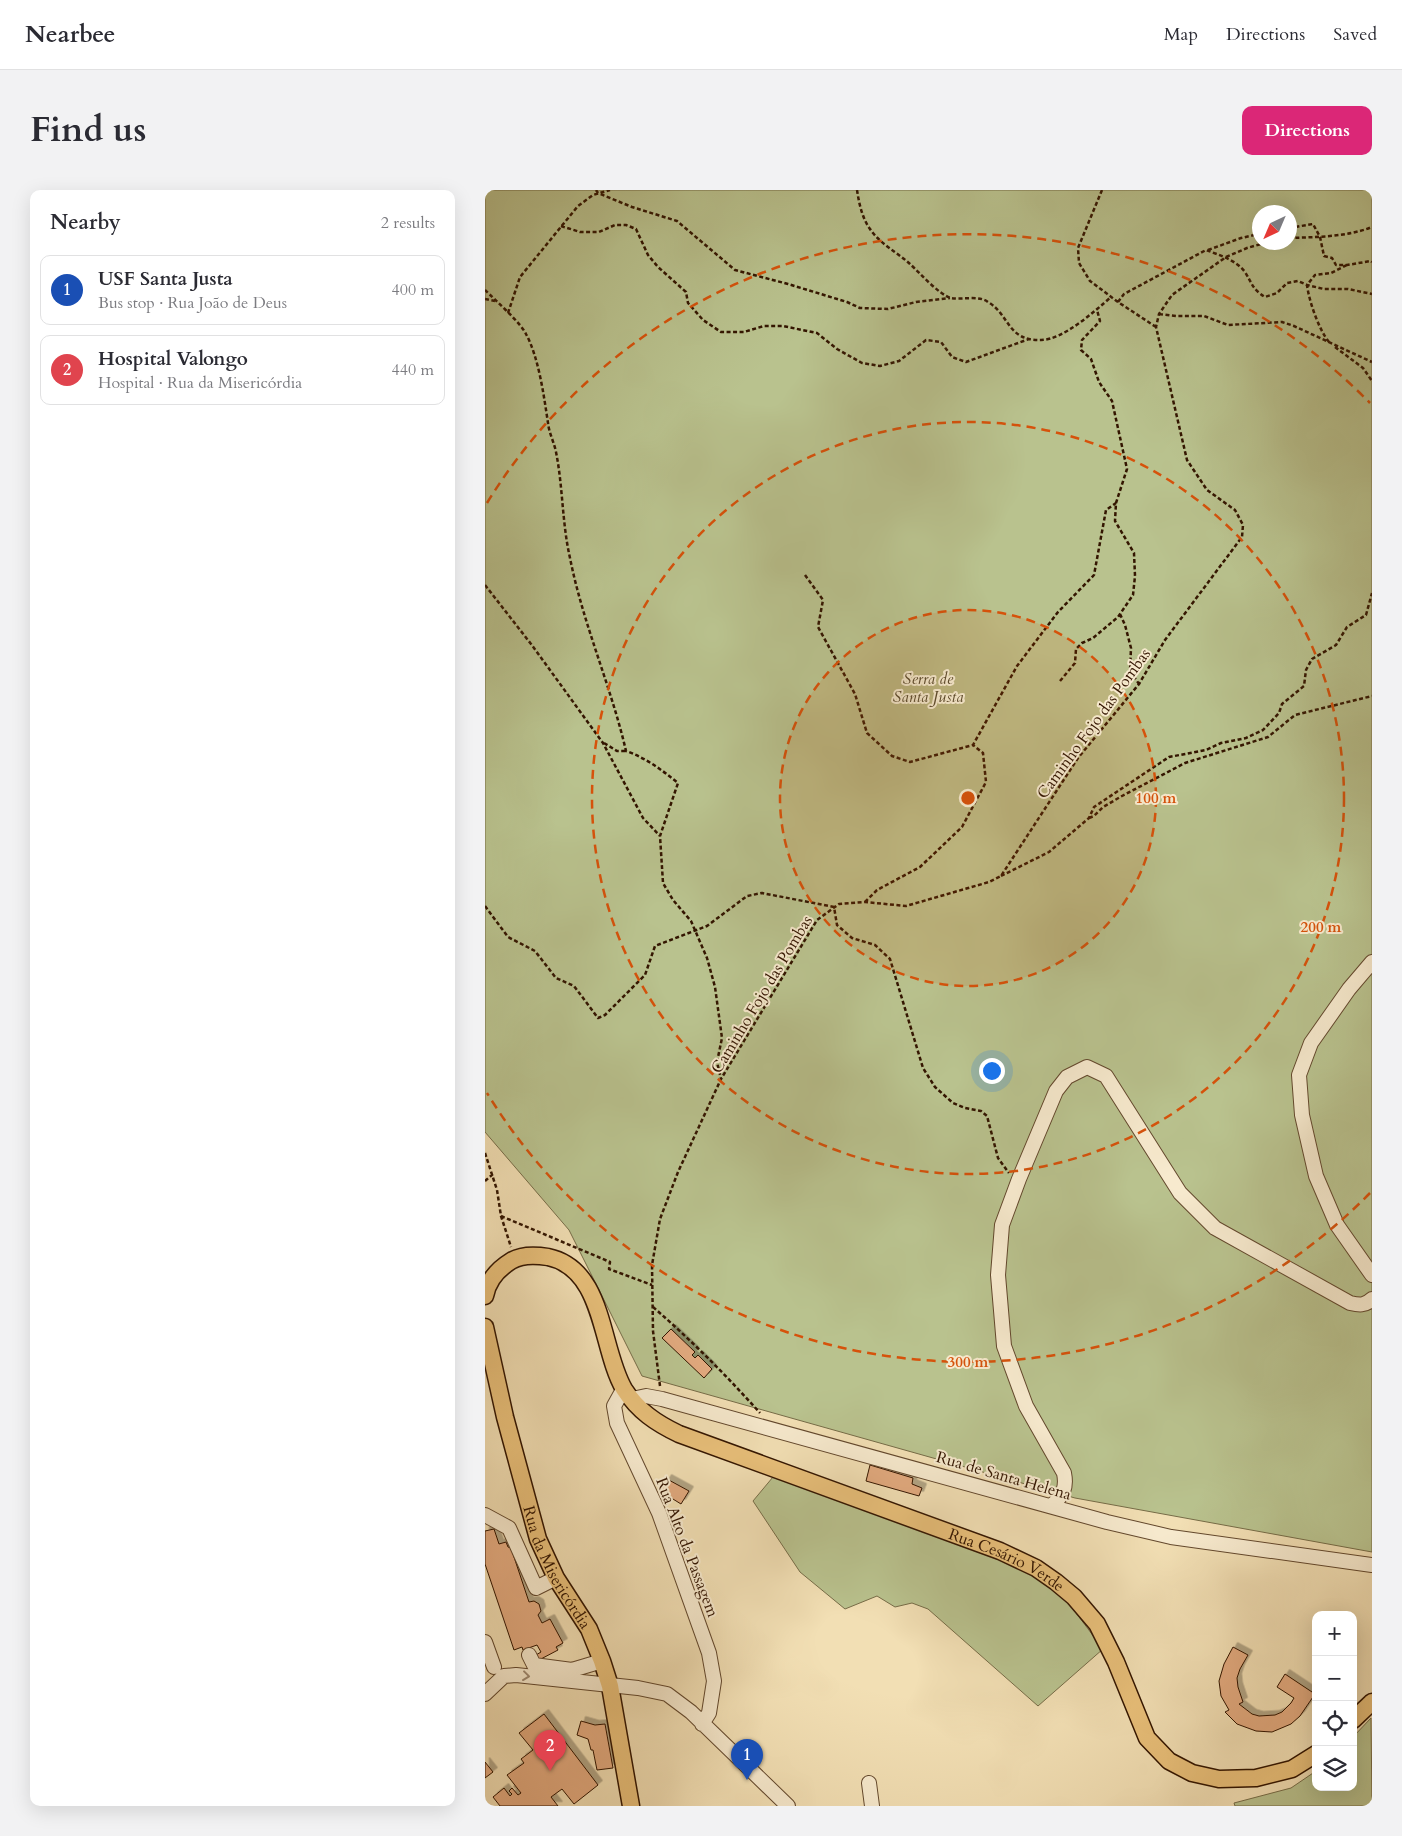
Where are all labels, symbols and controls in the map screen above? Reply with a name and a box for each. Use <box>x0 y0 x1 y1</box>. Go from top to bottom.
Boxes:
text: Nearbee <box>25 18 115 51</box>
text: Map <box>1164 22 1198 47</box>
text: Directions <box>1226 22 1305 47</box>
text: Saved <box>1333 22 1377 47</box>
text: Find us <box>30 106 146 154</box>
button: Directions <box>1242 106 1372 155</box>
north arrow <box>1252 205 1297 250</box>
text: Nearby <box>50 208 121 237</box>
text: 2 results <box>381 212 435 234</box>
text: USF Santa Justa <box>98 266 233 292</box>
text: 1 <box>63 279 71 301</box>
text: 400 m <box>392 279 434 301</box>
text: Bus stop · Rua João de Deus <box>98 292 287 314</box>
text: Hospital Valongo <box>98 346 248 372</box>
text: 2 <box>63 359 71 381</box>
text: 440 m <box>392 359 434 381</box>
text: Hospital · Rua da Misericórdia <box>98 372 302 394</box>
street label: Caminho Fojo das Pombas <box>1032 644 1156 803</box>
park label: Serra de Santa Justa <box>893 668 963 708</box>
text: 100 m <box>1136 788 1177 808</box>
centre of rings <box>959 789 977 807</box>
street label: Caminho Fojo das Pombas <box>706 911 818 1078</box>
text: 200 m <box>1301 917 1342 937</box>
your location <box>979 1058 1005 1084</box>
text: 300 m <box>948 1352 989 1372</box>
street label: Rua de Santa Helena <box>934 1446 1074 1506</box>
street label: Rua Alto da Passagem <box>650 1474 724 1621</box>
street label: Rua da Misericórdia <box>518 1503 596 1633</box>
street label: Rua Cesário Verde <box>945 1523 1069 1597</box>
map controls <box>1312 1611 1357 1791</box>
button: + <box>1312 1611 1357 1656</box>
button: − <box>1312 1656 1357 1701</box>
one-way arrow <box>523 1670 531 1681</box>
button: locate <box>1312 1701 1357 1746</box>
pin: 2 <box>534 1730 566 1771</box>
pin: 1 <box>731 1739 763 1780</box>
button: layers <box>1312 1746 1357 1791</box>

